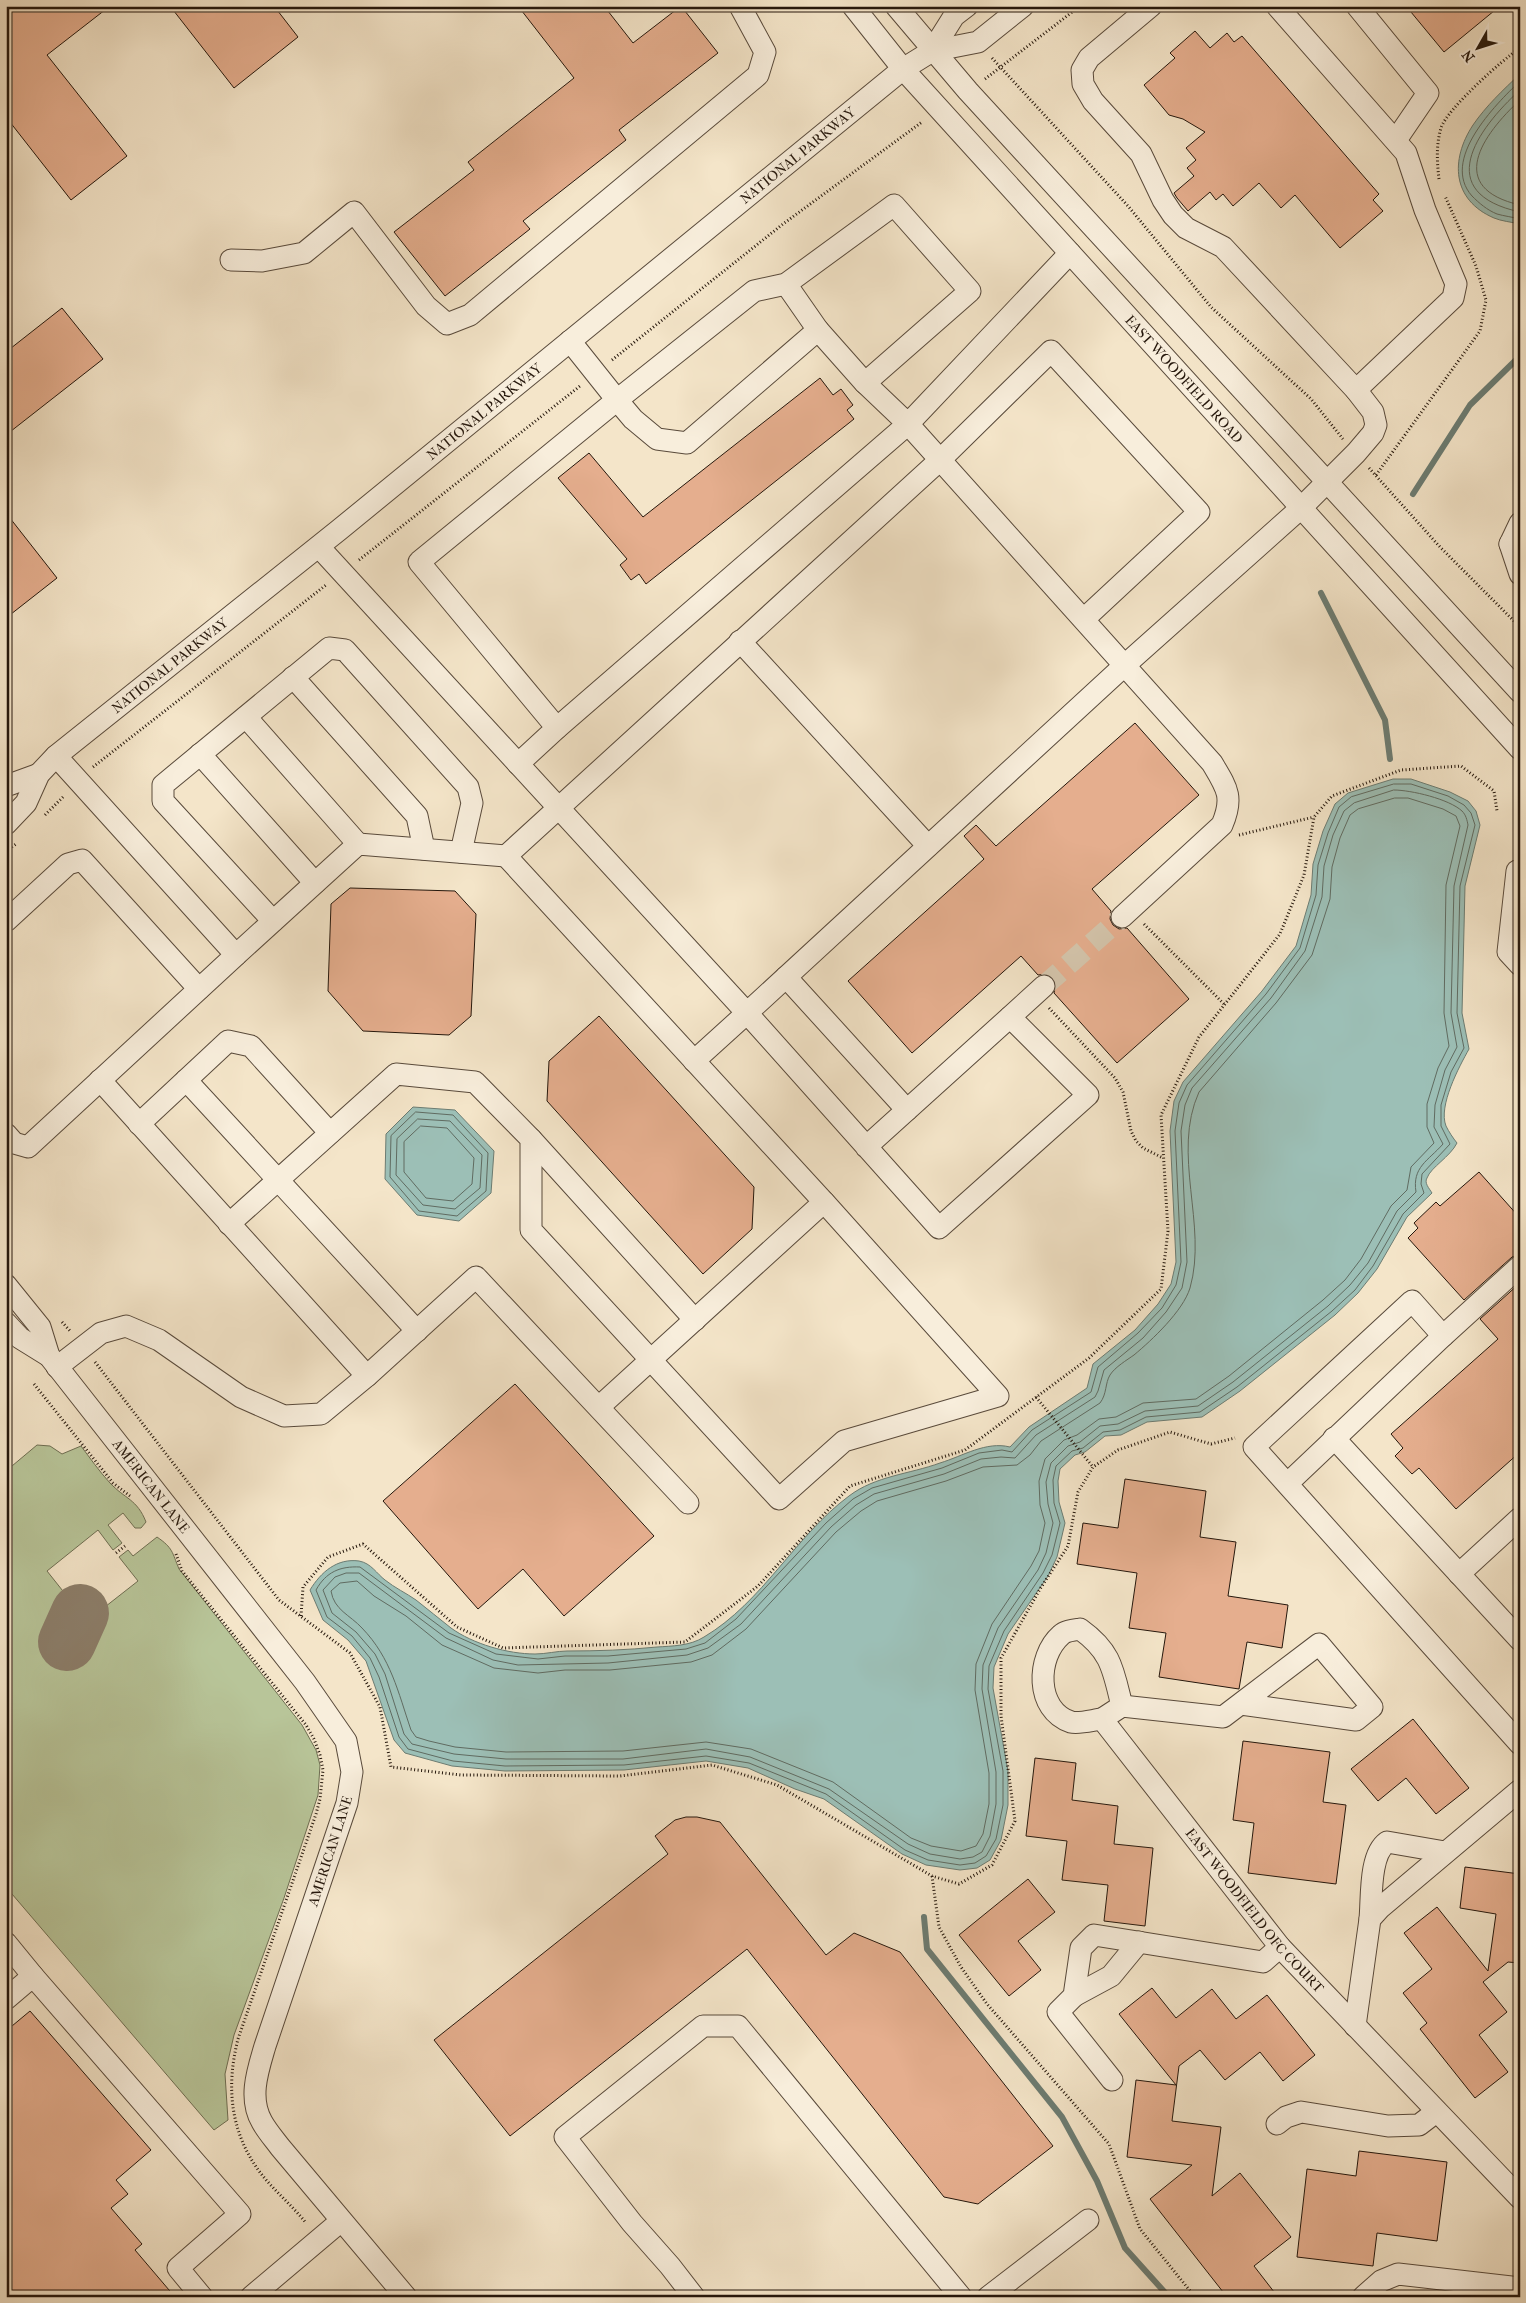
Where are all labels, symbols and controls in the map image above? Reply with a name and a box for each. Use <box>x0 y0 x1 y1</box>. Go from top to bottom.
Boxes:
north arrow <box>1454 22 1504 72</box>
text: N <box>1458 46 1478 65</box>
street label: NATIONAL PARKWAY <box>737 103 859 208</box>
street label: EAST WOODFIELD ROAD <box>1121 312 1247 447</box>
street label: NATIONAL PARKWAY <box>423 359 546 464</box>
street label: NATIONAL PARKWAY <box>108 614 232 717</box>
street label: AMERICAN LANE <box>108 1435 193 1537</box>
street label: AMERICAN LANE <box>304 1793 356 1909</box>
street label: EAST WOODFIELD OFC COURT <box>1182 1825 1327 1997</box>

